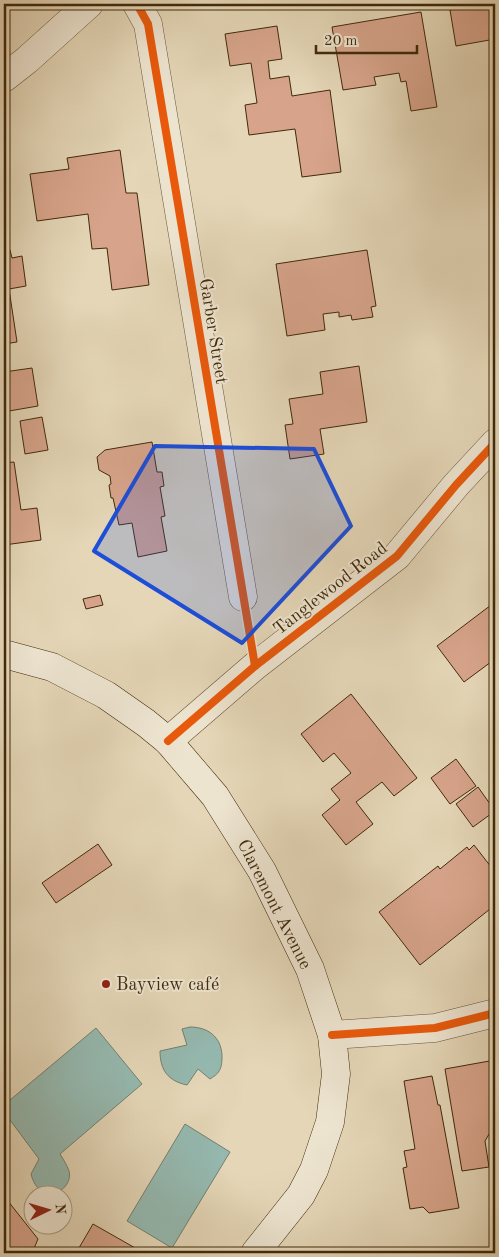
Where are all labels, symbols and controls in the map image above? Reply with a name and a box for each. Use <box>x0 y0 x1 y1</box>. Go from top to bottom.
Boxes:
scale bar <box>316 22 418 54</box>
text: 20 m <box>324 34 358 49</box>
street label: Garber Street <box>196 277 230 385</box>
street label: Tanglewood Road <box>270 539 391 639</box>
street label: Claremont Avenue <box>234 837 315 972</box>
place label: Bayview café <box>116 976 219 994</box>
marker: Bayview café <box>100 978 112 990</box>
north arrow <box>22 1184 72 1234</box>
text: N <box>53 1203 67 1215</box>

